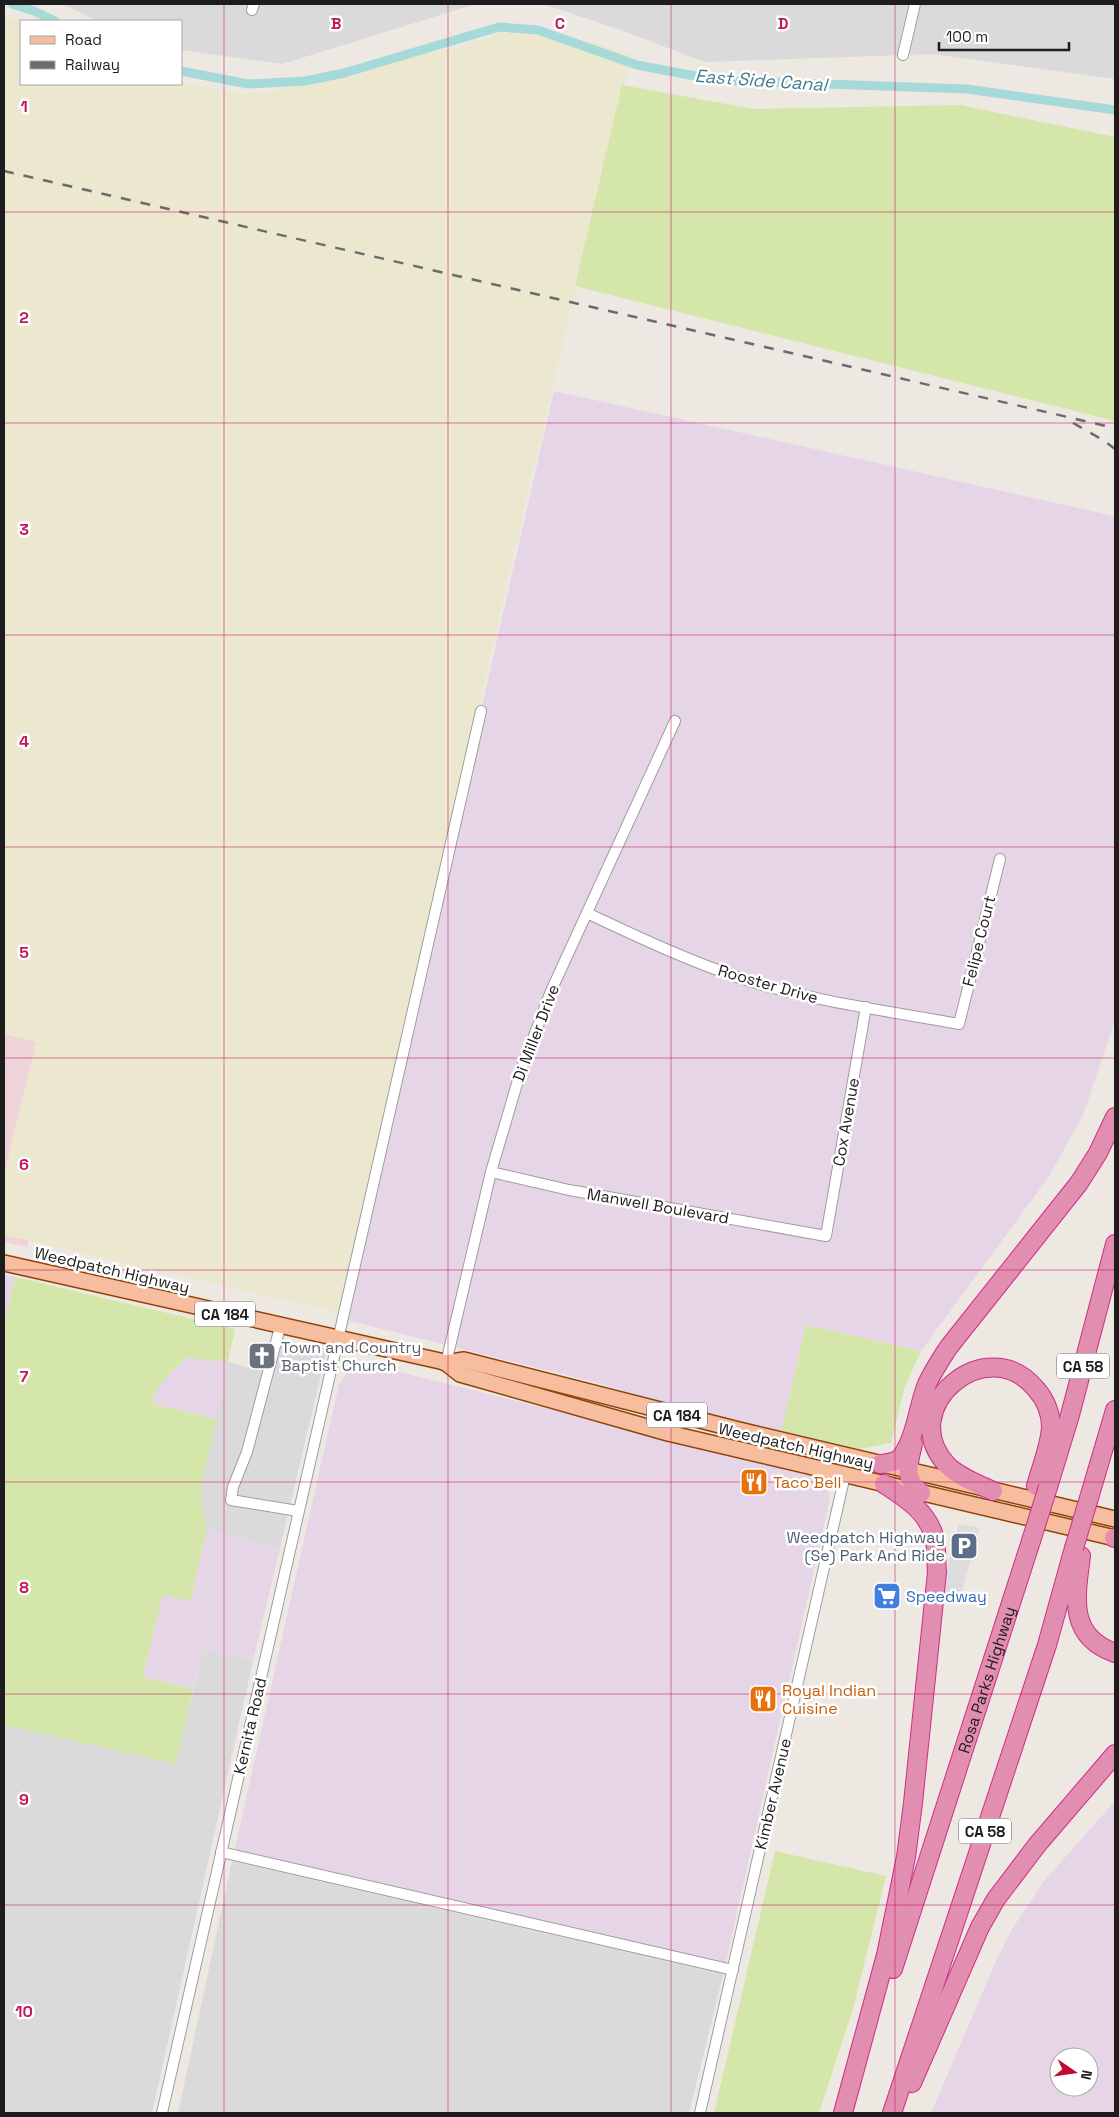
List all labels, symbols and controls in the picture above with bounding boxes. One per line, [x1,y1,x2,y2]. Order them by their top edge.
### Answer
text: B [331,13,341,34]
text: C [555,13,565,34]
text: D [778,13,788,34]
legend [20,20,182,85]
scale bar [939,20,1069,52]
text: 100 m [946,27,988,46]
text: Road [65,30,102,49]
text: Railway [65,55,120,74]
water label: East Side Canal [694,64,831,96]
text: 1 [20,96,28,117]
text: 2 [19,307,29,328]
text: 3 [19,519,29,540]
text: 4 [19,731,29,752]
street label: Felipe Court [958,893,1000,989]
text: 5 [19,942,29,963]
street label: Rooster Drive [716,960,820,1008]
street label: Di Miller Drive [508,982,564,1084]
street label: Cox Avenue [828,1076,864,1168]
text: 6 [19,1154,29,1175]
street label: Manwell Boulevard [585,1183,731,1229]
street label: Weedpatch Highway [32,1242,192,1298]
road number: CA 184 [195,1302,255,1326]
place label: Town and Country Baptist Church [281,1337,421,1376]
church icon: Town and Country Baptist Church [247,1341,277,1371]
road number: CA 58 [1057,1354,1109,1378]
text: 7 [20,1366,29,1387]
road number: CA 184 [647,1402,707,1428]
street label: Weedpatch Highway [716,1418,876,1474]
restaurant icon: Taco Bell [739,1467,769,1497]
place label: Taco Bell [773,1472,841,1493]
place label: Weedpatch Highway (Se) Park And Ride [787,1527,945,1566]
parking icon: Weedpatch Highway (Se) Park And Ride [949,1531,979,1561]
text: 8 [19,1577,29,1598]
supermarket icon: Speedway [872,1581,902,1611]
place label: Speedway [906,1586,987,1607]
street label: Rosa Parks Highway [953,1603,1020,1756]
street label: Kernita Road [229,1676,271,1776]
place label: Royal Indian Cuisine [782,1680,876,1719]
restaurant icon: Royal Indian Cuisine [748,1684,778,1714]
street label: Kimber Avenue [750,1736,796,1852]
text: 9 [19,1789,29,1810]
road number: CA 58 [959,1818,1011,1844]
text: 10 [15,2001,33,2022]
north arrow [1049,2047,1099,2097]
text: N [1077,2068,1096,2082]

